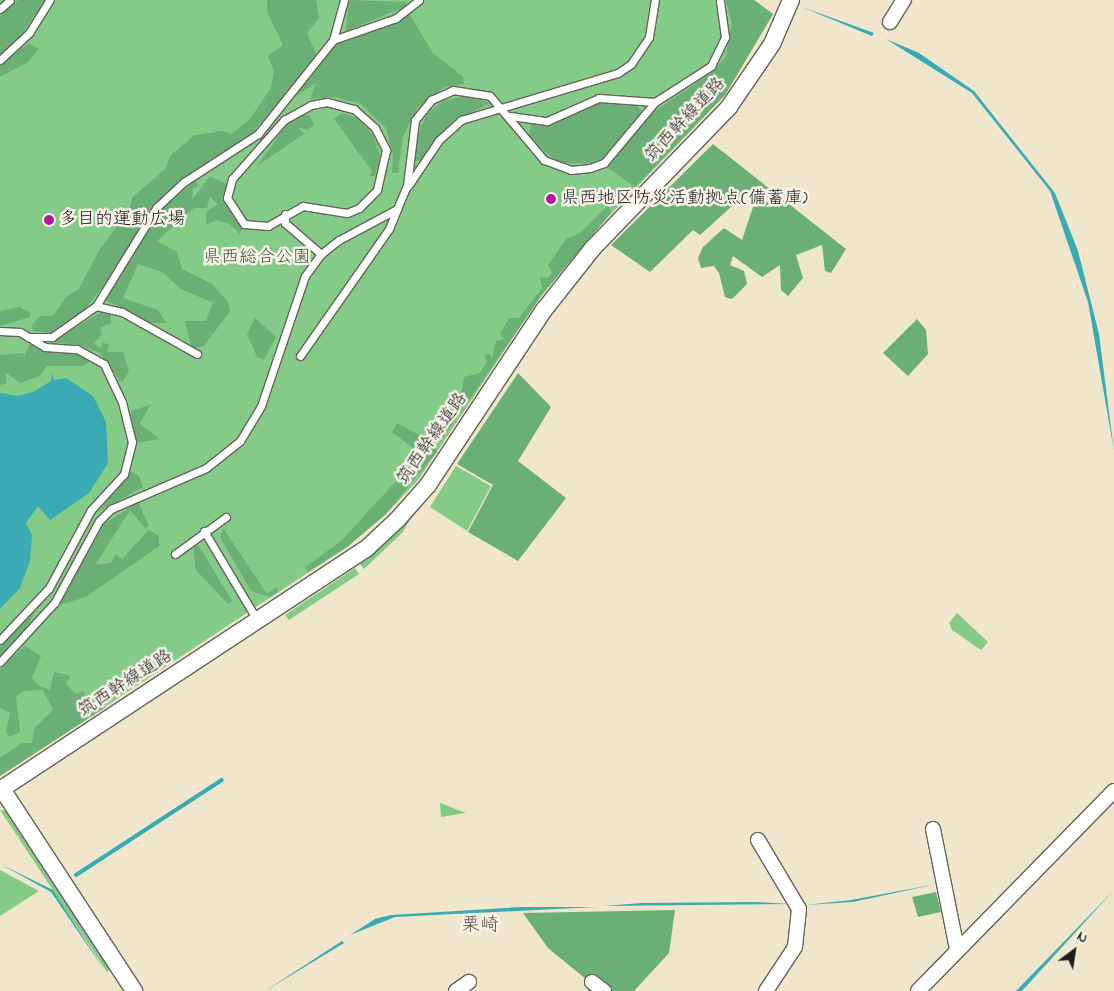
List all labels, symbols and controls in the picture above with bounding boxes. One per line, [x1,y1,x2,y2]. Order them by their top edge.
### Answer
street label: 筑西幹線道路 [641,73,731,167]
place label: 県西地区防災活動拠点(備蓄庫) [561,188,808,210]
marker: 県西地区防災活動拠点(備蓄庫) [545,193,557,205]
place label: 多目的運動広場 [59,209,185,231]
marker: 多目的運動広場 [43,214,55,226]
park label: 県西総合公園 [203,247,311,269]
street label: 筑西幹線道路 [393,389,473,489]
street label: 筑西幹線道路 [75,646,177,722]
district label: 栗崎 [461,915,499,937]
north arrow [1049,926,1099,976]
text: N [1073,926,1091,949]

